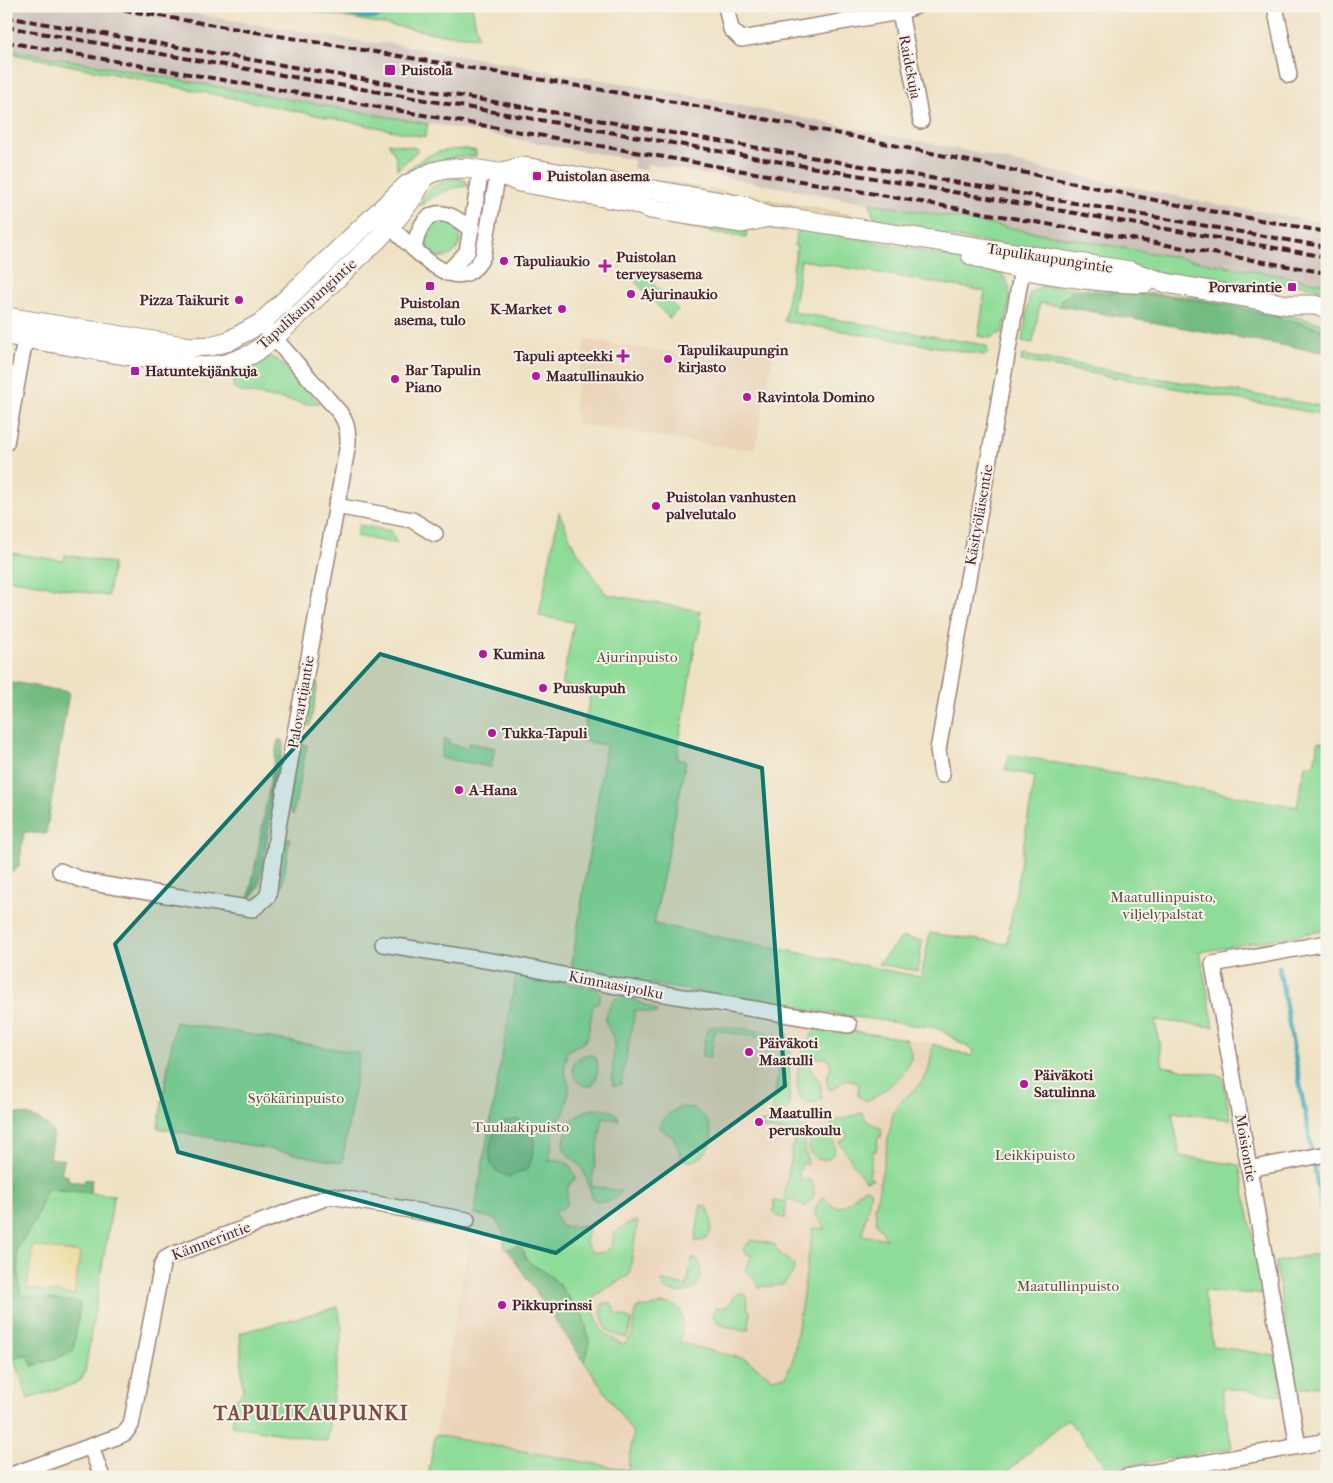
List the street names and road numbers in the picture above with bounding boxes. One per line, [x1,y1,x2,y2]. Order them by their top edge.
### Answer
street label: Raidekuja [895,33,925,102]
street label: Tapulikaupungintie [986,239,1115,277]
street label: Tapulikaupungintie [254,254,361,353]
street label: Käsityöläisentie [961,462,997,567]
street label: Palovartijantie [284,653,318,750]
street label: Kimnaasipolku [567,967,666,1003]
street label: Moisiontie [1231,1113,1261,1184]
street label: Kämnerintie [169,1218,254,1264]

